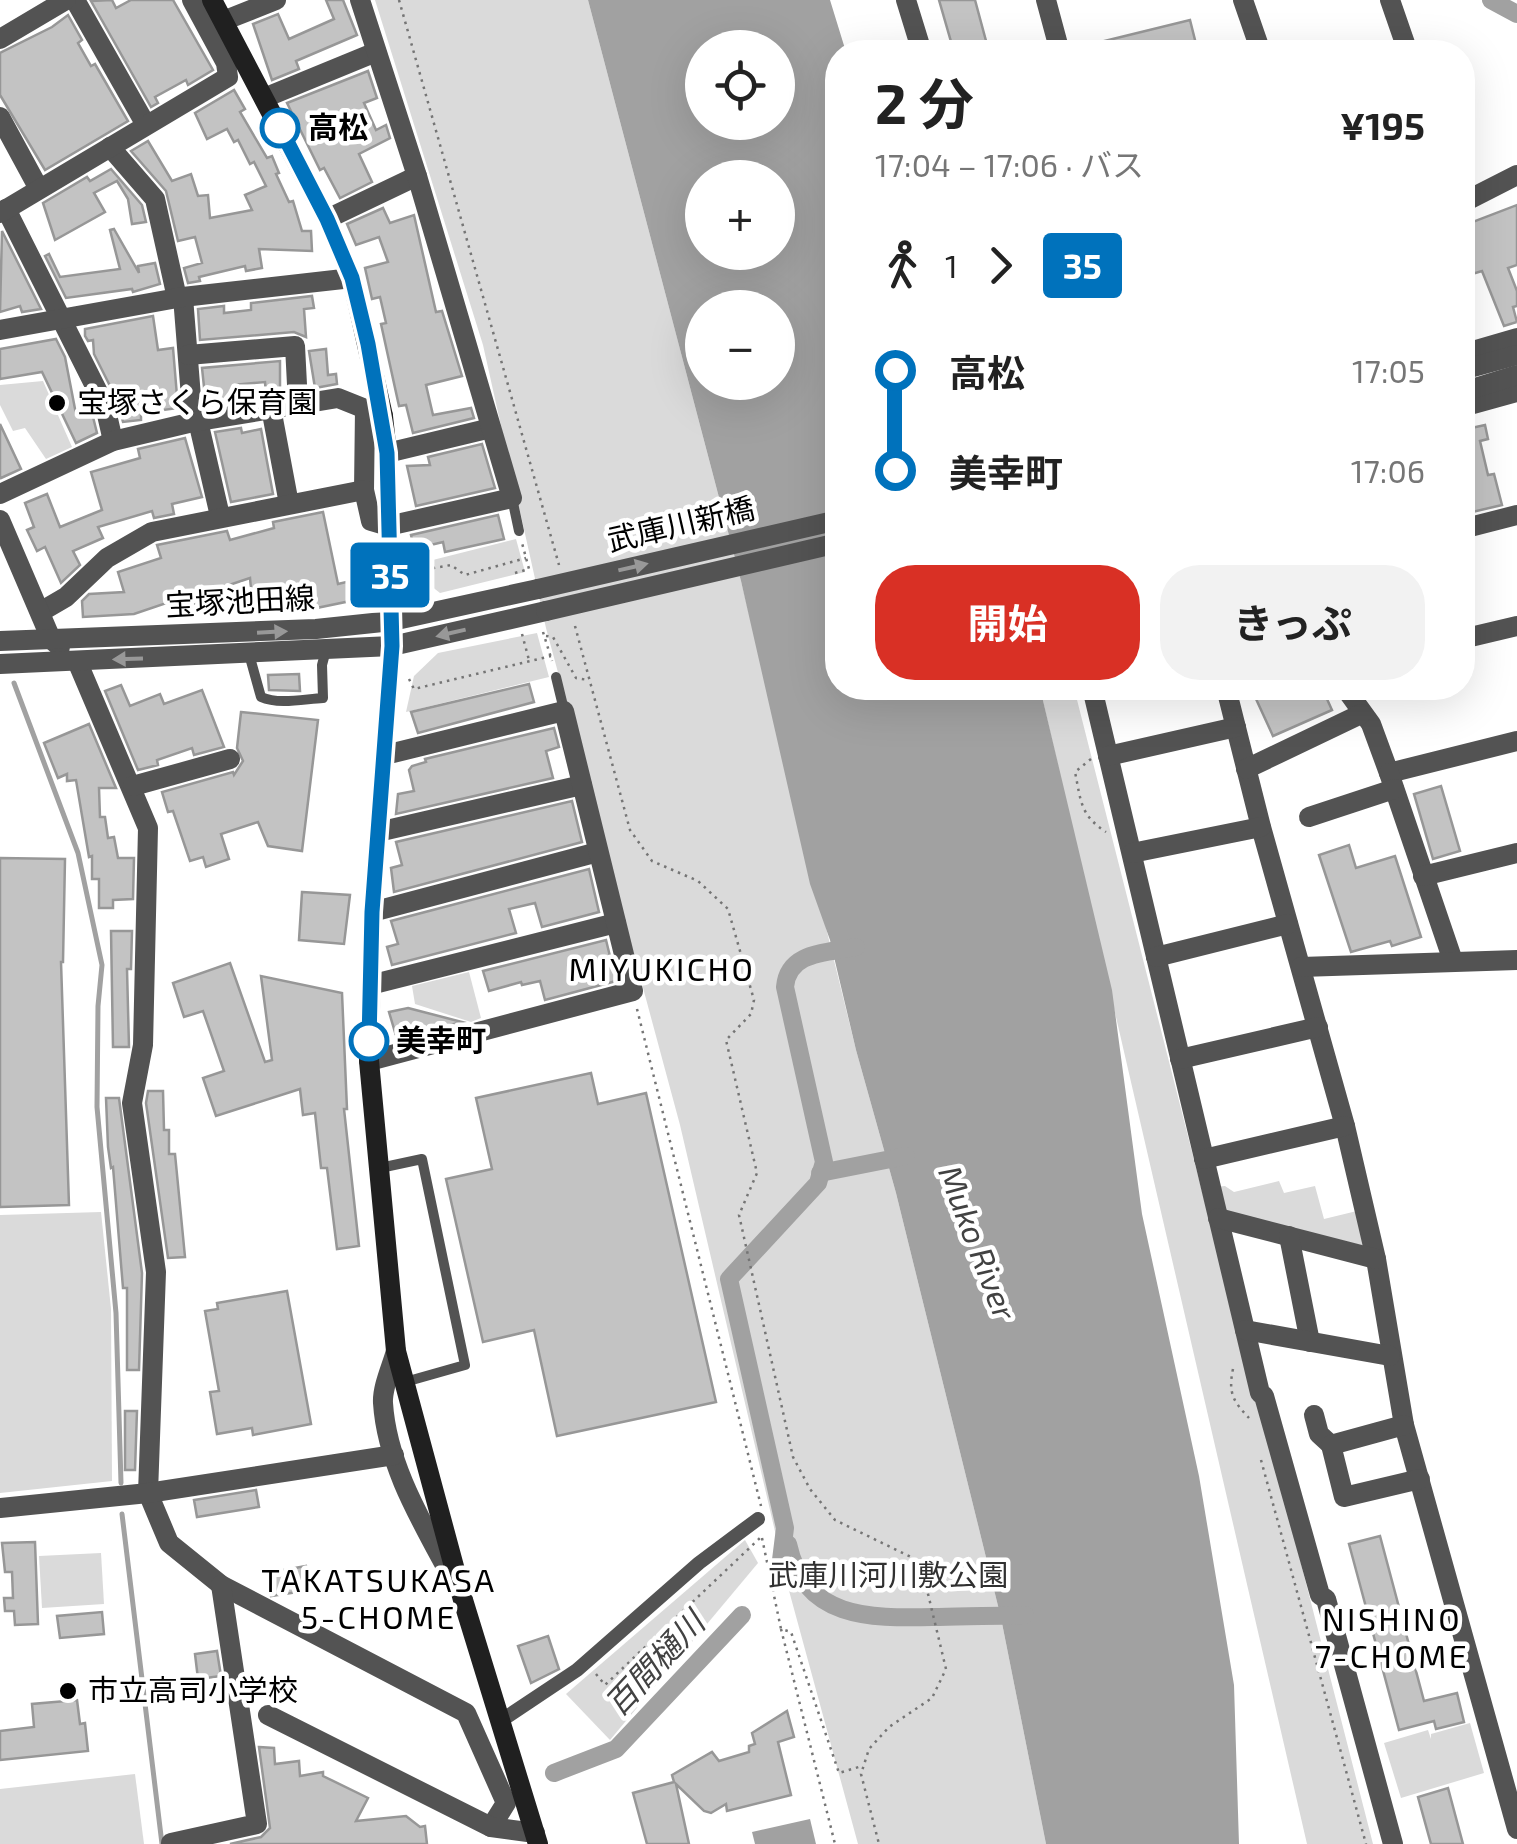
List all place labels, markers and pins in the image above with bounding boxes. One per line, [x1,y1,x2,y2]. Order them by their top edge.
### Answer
place label: 高松 [308,108,368,144]
marker: 高松 [261,109,299,147]
place label: 宝塚さくら保育園 [77,383,317,419]
marker: 宝塚さくら保育園 [46,392,68,414]
place label: 美幸町 [396,1021,486,1057]
marker: 美幸町 [350,1022,388,1060]
place label: 市立高司小学校 [88,1671,298,1707]
marker: 市立高司小学校 [57,1680,79,1702]

